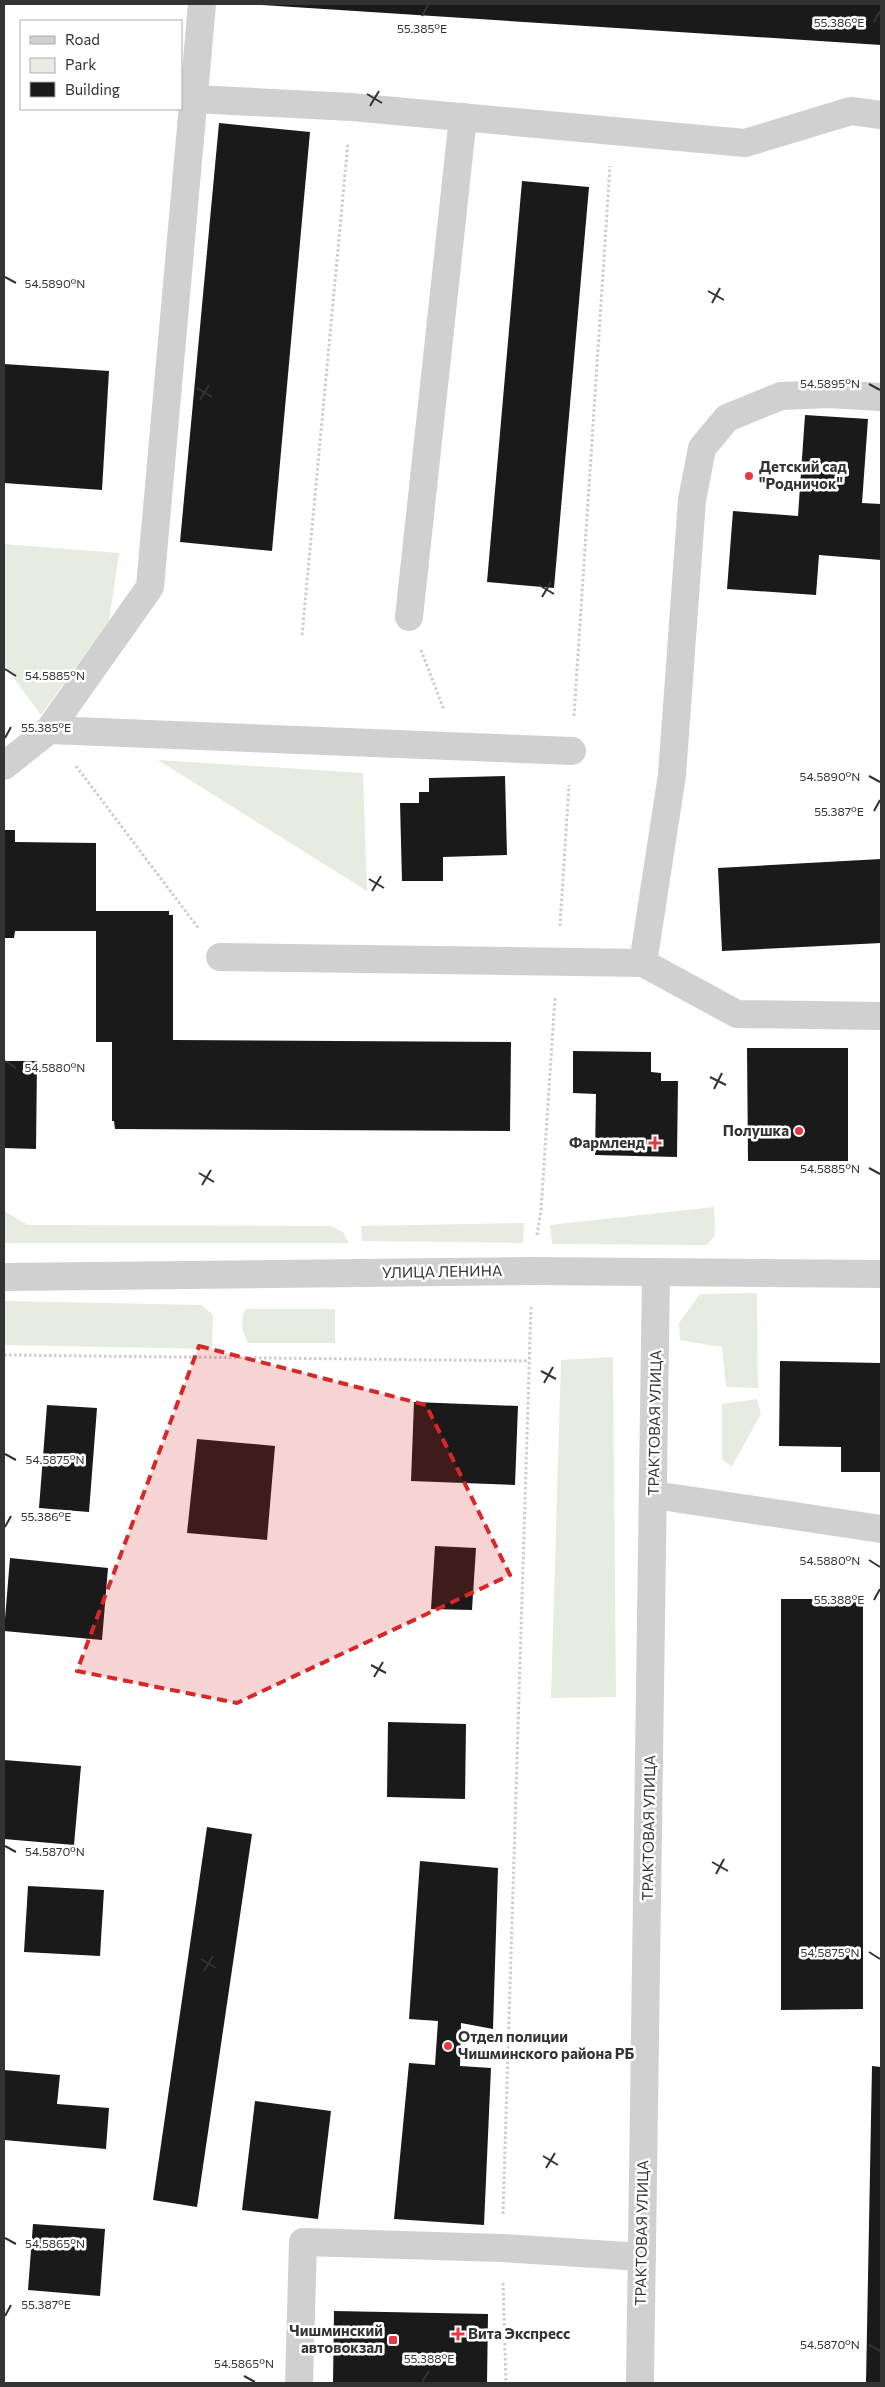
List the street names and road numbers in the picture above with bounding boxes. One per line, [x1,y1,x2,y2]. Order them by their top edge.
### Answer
street label: УЛИЦА ЛЕНИНА [382,1261,502,1281]
street label: ТРАКТОВАЯ УЛИЦА [644,1350,664,1496]
street label: ТРАКТОВАЯ УЛИЦА [638,1755,658,1901]
street label: ТРАКТОВАЯ УЛИЦА [631,2160,651,2306]

